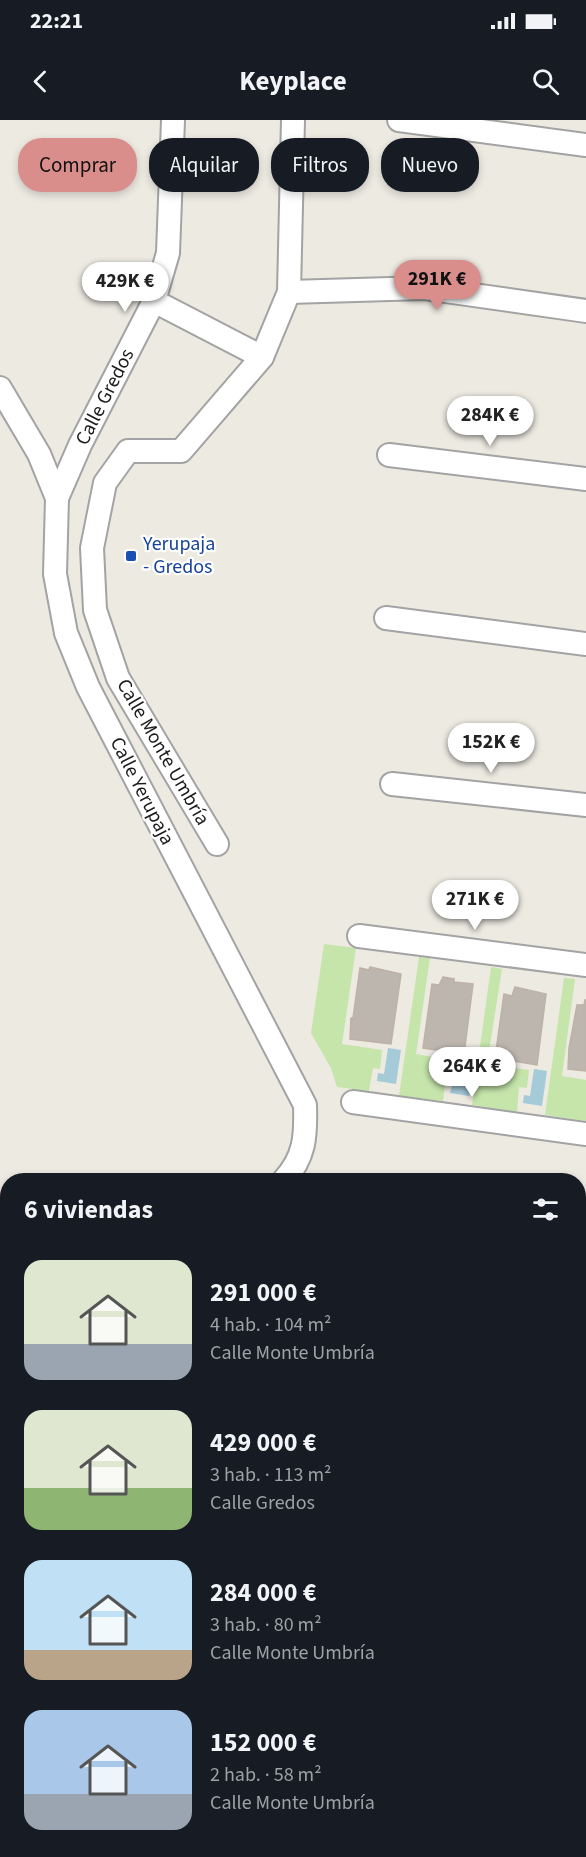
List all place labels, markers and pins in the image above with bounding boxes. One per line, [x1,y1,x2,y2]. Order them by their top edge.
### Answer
pin: 291K € [388,260,486,311]
pin: 429K € [76,262,174,313]
pin: 284K € [441,396,539,447]
place label: Yerupaja - Gredos [142,530,215,581]
marker: Yerupaja - Gredos [124,549,138,563]
pin: 152K € [442,723,540,774]
pin: 271K € [426,880,524,931]
pin: 264K € [423,1047,521,1098]

